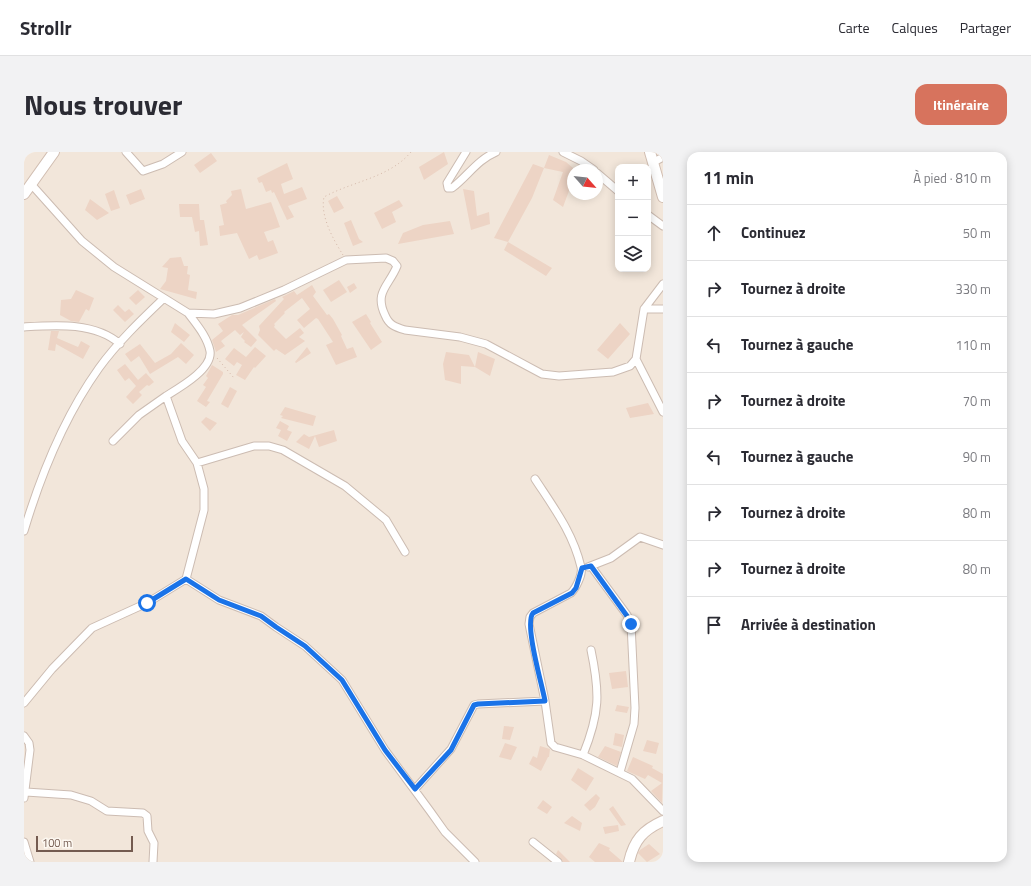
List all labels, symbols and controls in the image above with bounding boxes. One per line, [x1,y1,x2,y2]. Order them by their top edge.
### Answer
text: Strollr [20,13,72,42]
text: Carte [838,17,870,38]
text: Calques [892,17,938,38]
text: Partager [960,17,1011,38]
text: Nous trouver [24,83,182,126]
button: Itinéraire [915,84,1007,125]
north arrow [567,164,603,200]
map controls [615,164,651,272]
button: + [615,164,651,200]
text: 11 min [703,165,754,191]
text: À pied · 810 m [913,168,991,188]
button: − [615,200,651,236]
text: Continuez [741,221,806,244]
icon: ahead [703,222,725,244]
text: 50 m [963,223,991,243]
button: layers [615,236,651,272]
text: Tournez à droite [741,277,846,300]
icon: right [703,278,725,300]
text: 330 m [955,279,991,299]
text: Tournez à gauche [741,333,853,356]
icon: left [703,334,725,356]
text: 110 m [955,335,991,355]
text: Tournez à droite [741,389,846,412]
icon: right [703,390,725,412]
text: 70 m [963,391,991,411]
text: Tournez à gauche [741,445,853,468]
icon: left [703,446,725,468]
text: 90 m [963,447,991,467]
text: Tournez à droite [741,501,846,524]
icon: right [703,502,725,524]
text: 80 m [963,503,991,523]
text: Tournez à droite [741,557,846,580]
icon: right [703,558,725,580]
text: 80 m [963,559,991,579]
route start [138,594,156,612]
text: Arrivée à destination [741,613,876,636]
icon: arrive [703,614,725,636]
route end [622,615,640,633]
scale bar [36,834,133,853]
text: 100 m [42,835,72,851]

